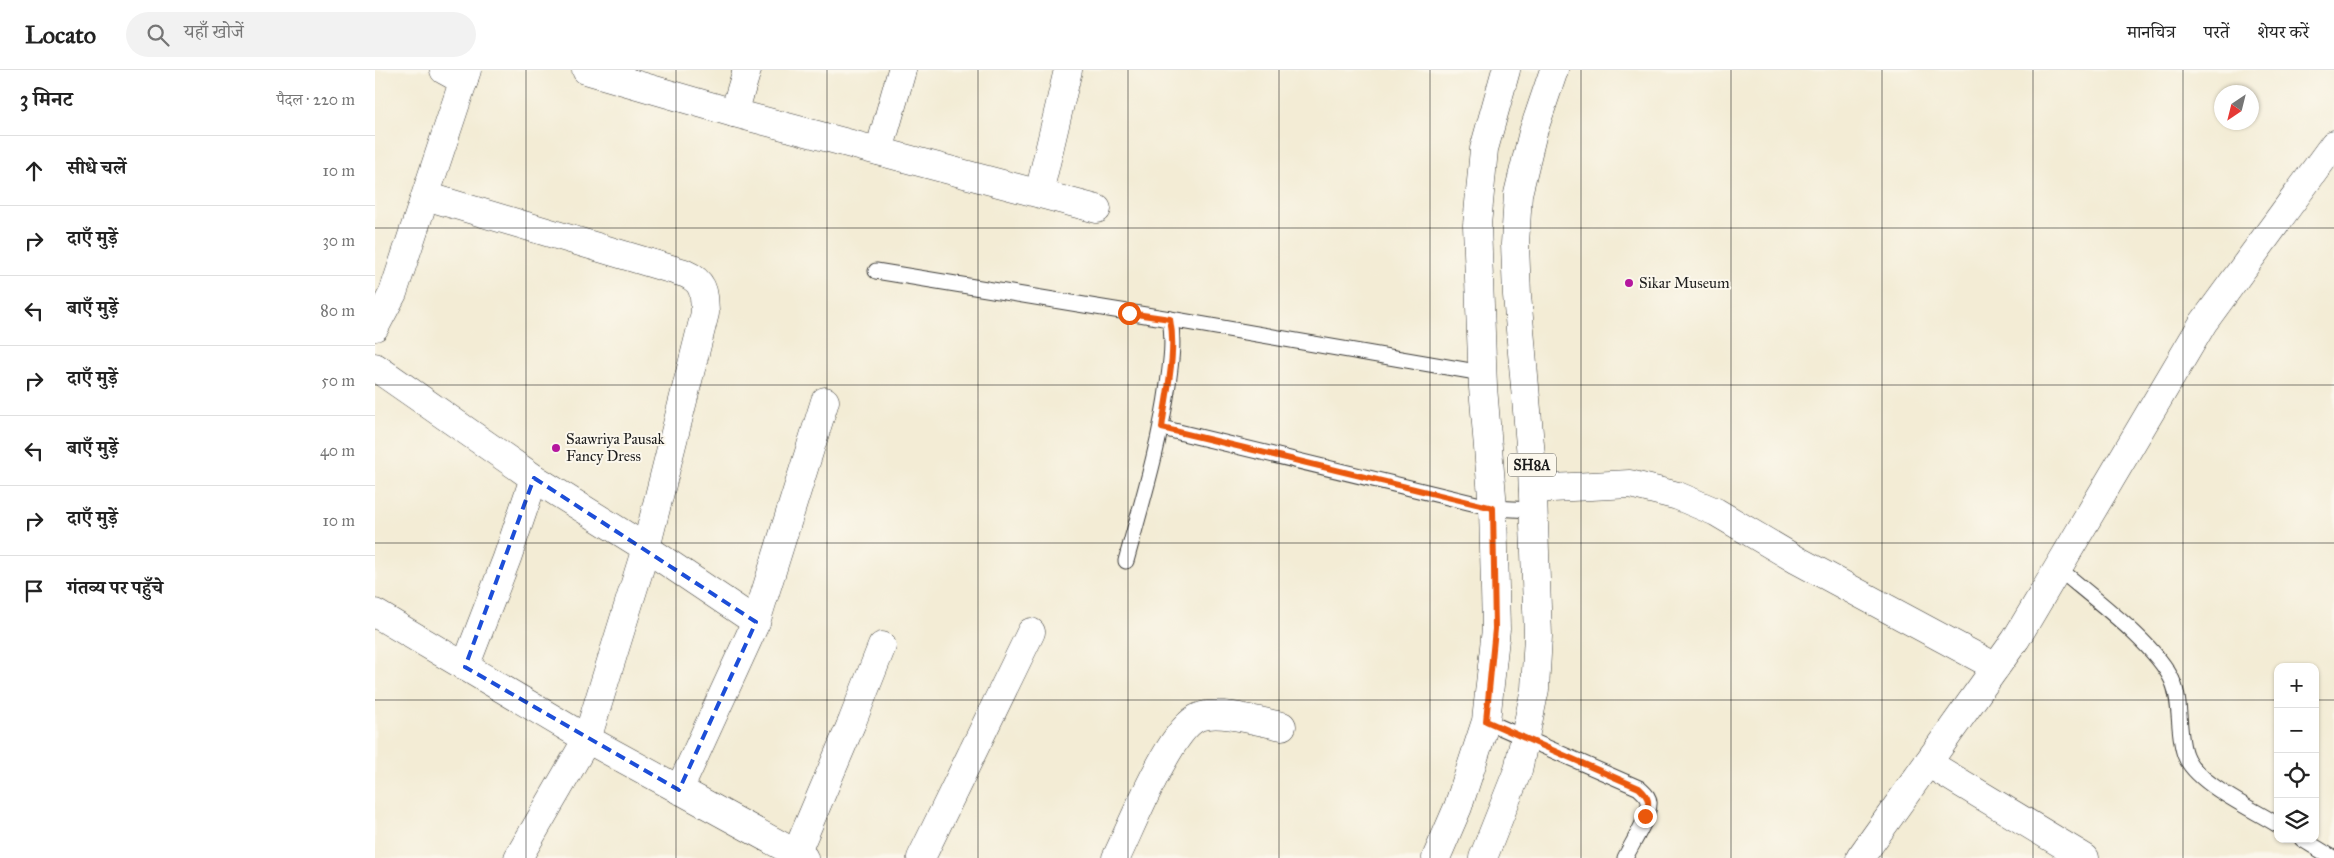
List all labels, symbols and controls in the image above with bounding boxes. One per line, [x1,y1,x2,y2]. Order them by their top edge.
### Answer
search box [126,12,476,57]
text: Locato [25,20,96,50]
text: यहाँ खोजें [184,20,244,43]
icon: search [144,21,172,49]
text: मानचित्र [2127,21,2176,43]
text: परतें [2204,21,2229,43]
text: शेयर करें [2257,21,2309,43]
north arrow [2214,85,2259,130]
text: 3 मिनट [20,86,73,112]
text: पैदल · 220 m [277,90,355,109]
text: सीधे चलें [67,156,126,179]
icon: ahead [20,157,48,185]
text: 10 m [323,161,355,180]
text: दाएँ मुड़ें [67,226,118,249]
icon: right [20,227,48,255]
text: 30 m [322,231,355,250]
place label: Sikar Museum [1639,274,1730,292]
marker: Sikar Museum [1623,277,1635,289]
text: बाएँ मुड़ें [67,296,118,319]
icon: left [20,297,48,325]
text: 80 m [320,301,355,320]
route start [1118,302,1141,325]
text: दाएँ मुड़ें [67,366,118,389]
icon: right [20,367,48,395]
text: 50 m [321,371,355,390]
place label: Saawriya Pausak Fancy Dress [566,430,665,465]
text: बाएँ मुड़ें [67,436,118,459]
icon: left [20,437,48,465]
text: 40 m [320,441,355,460]
marker: Saawriya Pausak Fancy Dress [550,442,562,454]
road number: SH8A [1508,454,1556,476]
text: दाएँ मुड़ें [67,506,118,529]
icon: right [20,507,48,535]
text: 10 m [323,511,355,530]
text: गंतव्य पर पहुँचे [67,576,163,599]
icon: arrive [20,577,48,605]
map controls [2274,663,2319,843]
button: + [2274,663,2319,708]
button: − [2274,708,2319,753]
button: locate [2274,753,2319,798]
button: layers [2274,798,2319,843]
route end [1634,805,1657,828]

